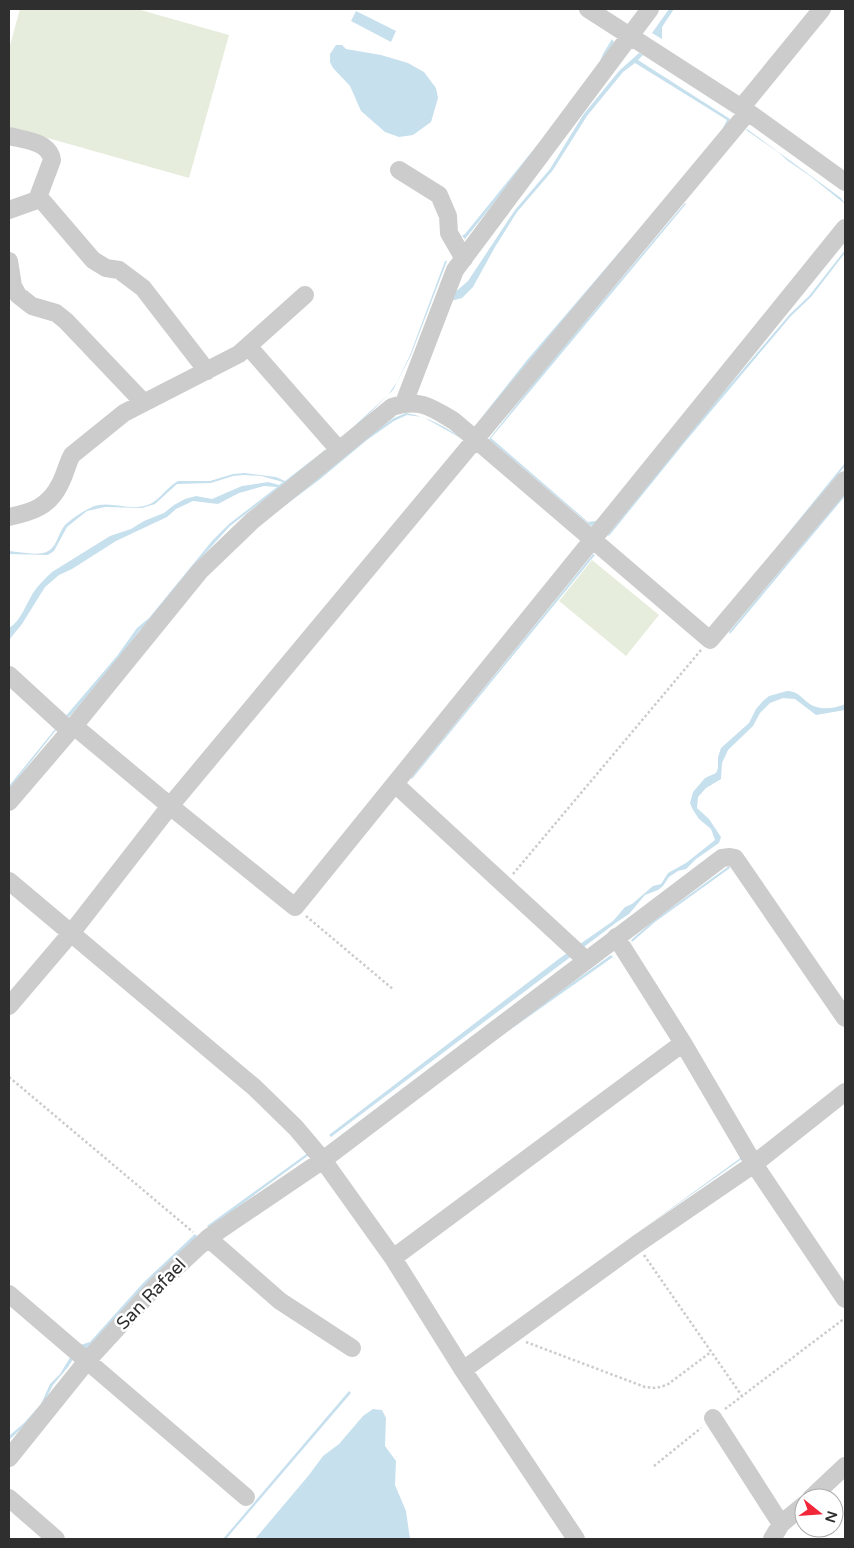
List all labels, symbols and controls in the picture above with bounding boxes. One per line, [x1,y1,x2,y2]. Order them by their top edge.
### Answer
street label: San Rafael [112,1254,190,1334]
north arrow [794,1488,844,1538]
text: N [821,1509,841,1525]

